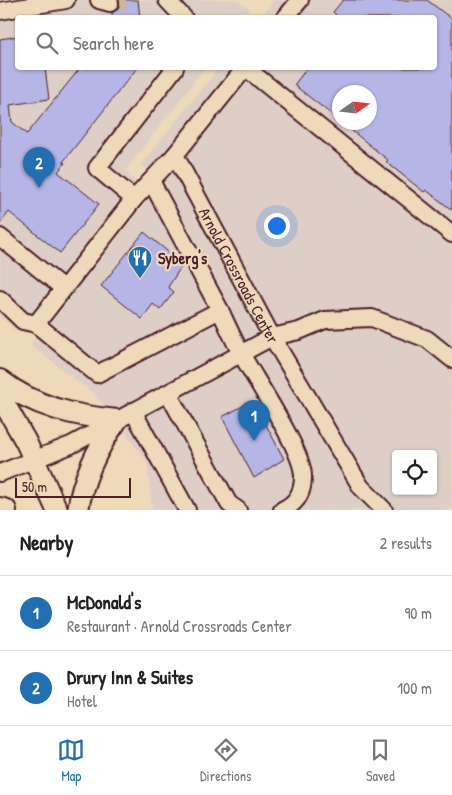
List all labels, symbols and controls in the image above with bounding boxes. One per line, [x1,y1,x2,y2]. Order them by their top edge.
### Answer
search box [15,15,437,70]
icon: search [33,29,61,57]
text: Search here [73,30,154,56]
north arrow [332,85,377,130]
pin: 2 [23,147,55,188]
street label: Arnold Crossroads Center [194,203,284,347]
your location [264,213,290,239]
restaurant icon: Syberg's [127,245,153,279]
place label: Syberg's [158,247,208,270]
pin: 1 [238,400,270,441]
map controls [392,450,437,495]
button: locate [392,450,437,495]
scale bar [15,475,131,498]
text: 50 m [22,477,47,496]
text: Nearby [20,528,73,557]
text: 2 results [380,532,432,554]
text: McDonald's [67,589,141,615]
text: 1 [33,602,39,624]
text: 90 m [404,602,432,624]
text: Restaurant · Arnold Crossroads Center [67,615,292,637]
text: Drury Inn & Suites [67,664,193,690]
text: 2 [32,677,40,699]
text: 100 m [397,677,432,699]
text: Hotel [67,690,97,712]
tab: Map [57,736,85,785]
tab: Directions [200,736,251,785]
tab: Saved [366,736,395,785]

